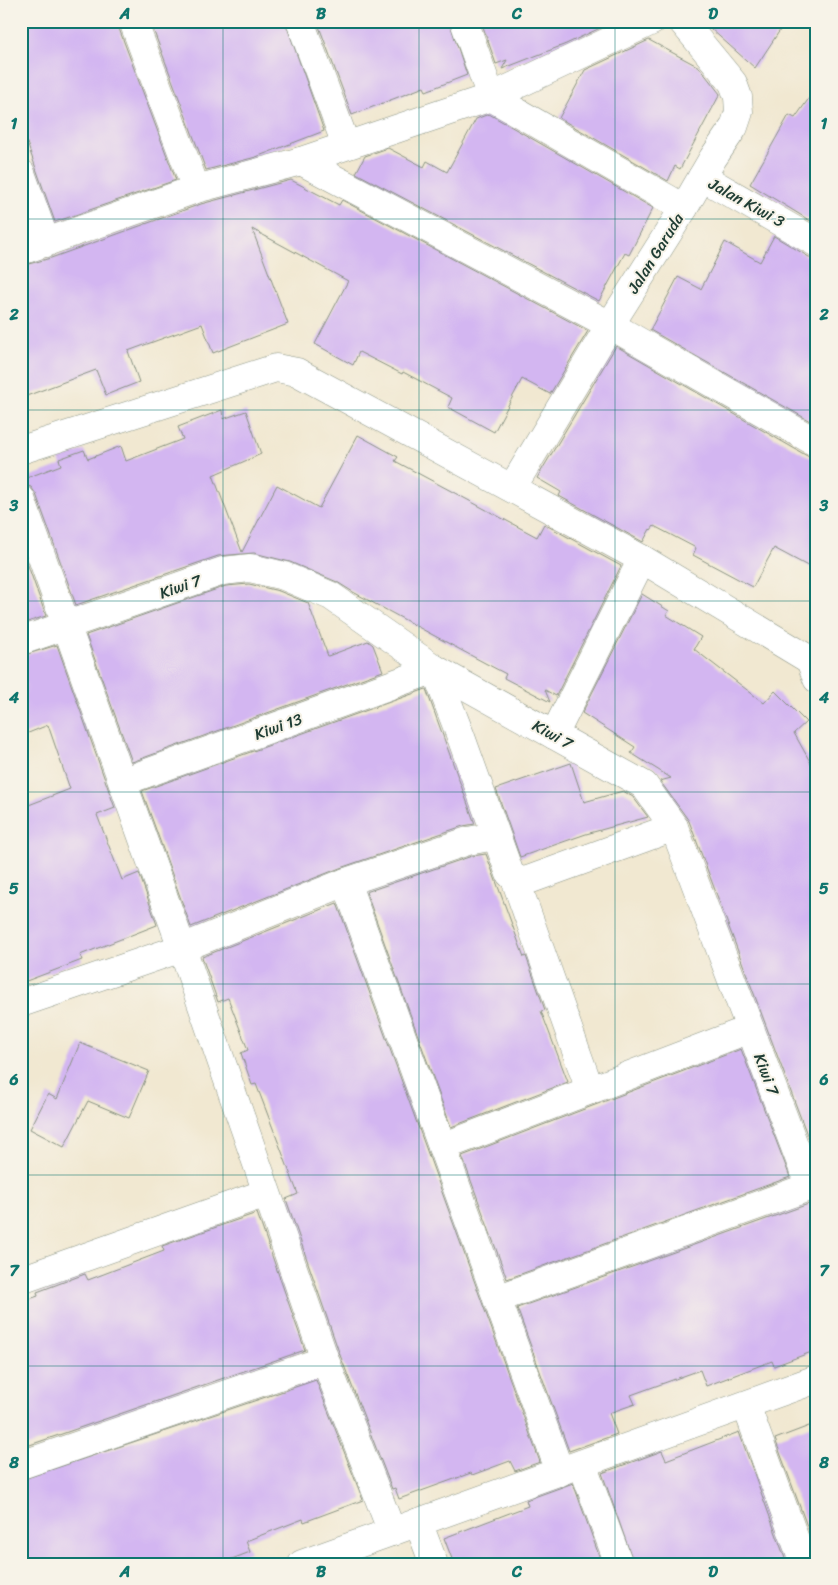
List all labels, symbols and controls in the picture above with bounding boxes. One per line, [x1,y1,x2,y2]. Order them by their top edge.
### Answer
text: A [119,0,130,28]
text: B [316,0,327,28]
text: C [511,0,523,28]
text: D [708,0,718,28]
text: 1 [11,109,18,138]
text: 1 [821,109,828,138]
street label: Jalan Kiwi 3 [702,169,790,235]
street label: Jalan Garuda [619,206,692,300]
text: 2 [8,300,19,329]
text: 2 [818,300,829,329]
text: 3 [9,491,19,520]
text: 3 [819,491,829,520]
street label: Kiwi 7 [155,565,206,607]
text: 4 [8,683,19,712]
text: 4 [818,683,829,712]
street label: Kiwi 13 [250,704,307,749]
street label: Kiwi 7 [527,711,579,758]
text: 5 [9,874,19,903]
text: 5 [819,874,829,903]
street label: Kiwi 7 [745,1049,788,1100]
text: 6 [8,1065,19,1094]
text: 6 [818,1065,829,1094]
text: 7 [9,1256,20,1285]
text: 7 [819,1256,830,1285]
text: 8 [8,1448,19,1477]
text: 8 [818,1448,829,1477]
text: A [119,1557,130,1585]
text: B [316,1557,327,1585]
text: C [511,1557,523,1585]
text: D [708,1557,718,1585]

